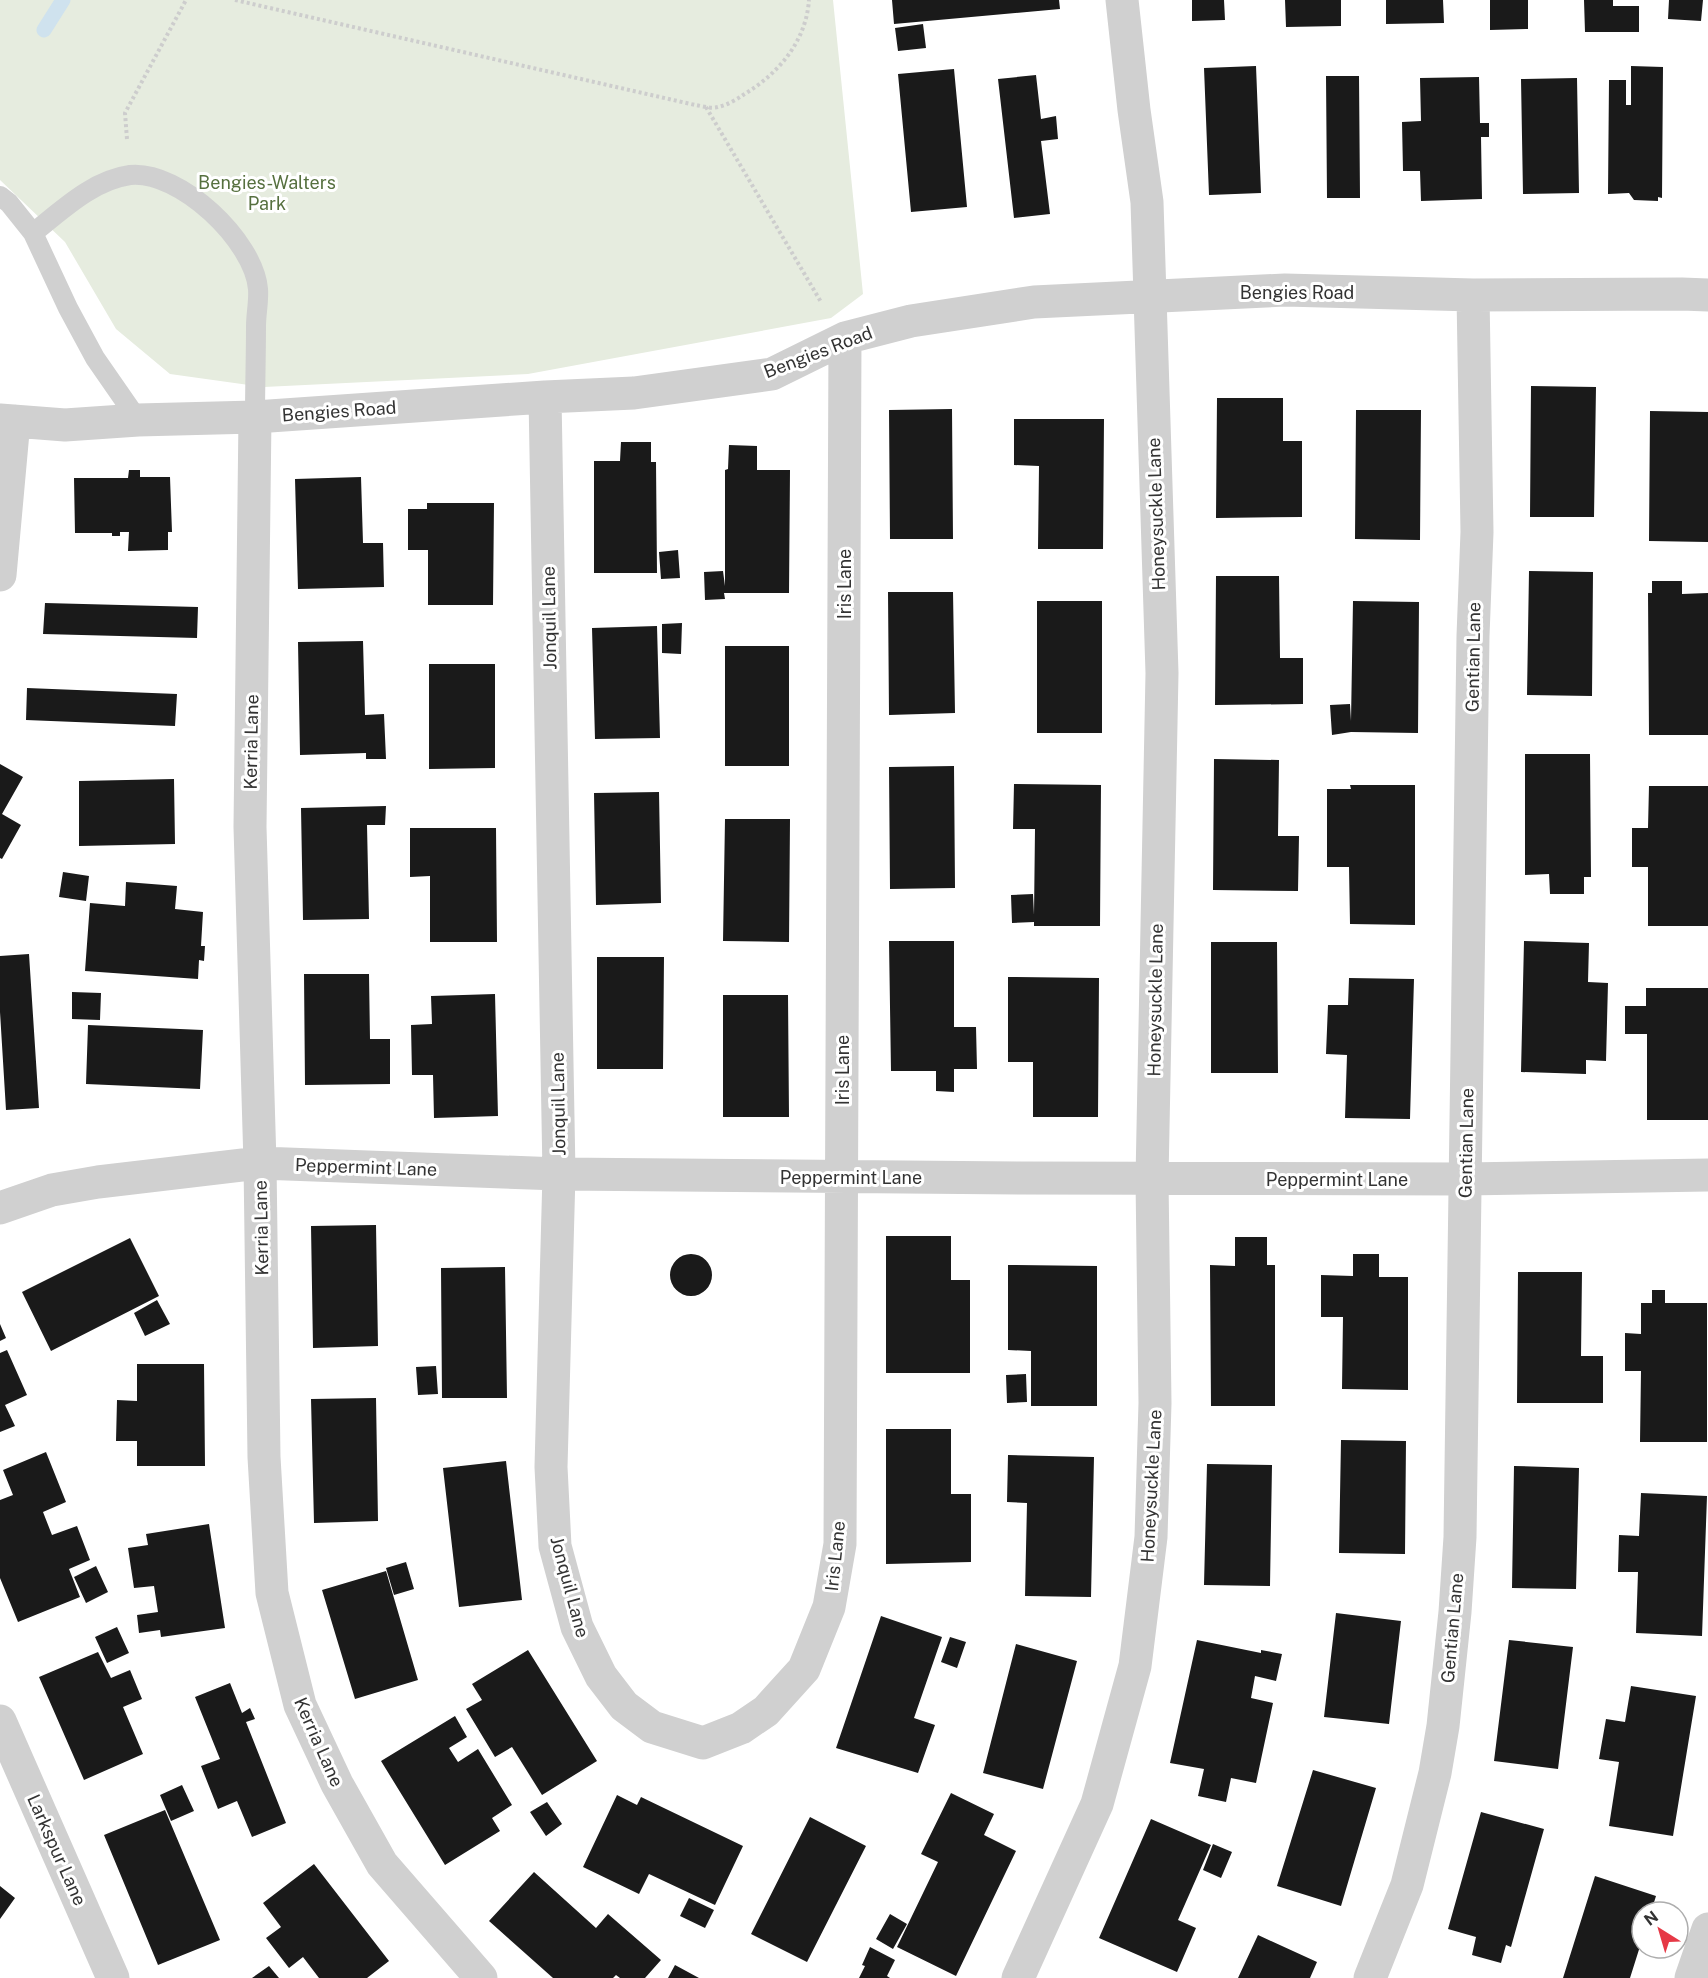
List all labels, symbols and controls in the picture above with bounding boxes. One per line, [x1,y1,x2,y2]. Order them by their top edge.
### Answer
park label: Bengies-Walters Park [198,172,336,214]
street label: Bengies Road [1240,282,1354,303]
street label: Bengies Road [761,322,875,382]
street label: Bengies Road [281,397,397,425]
street label: Honeysuckle Lane [1143,437,1169,591]
street label: Iris Lane [834,549,855,619]
street label: Jonquil Lane [538,566,560,670]
street label: Gentian Lane [1462,602,1484,712]
street label: Kerria Lane [240,694,262,790]
street label: Honeysuckle Lane [1143,923,1167,1077]
street label: Iris Lane [832,1035,853,1105]
street label: Jonquil Lane [547,1052,569,1156]
street label: Gentian Lane [1455,1088,1477,1198]
street label: Peppermint Lane [295,1154,437,1180]
street label: Peppermint Lane [780,1167,922,1188]
street label: Peppermint Lane [1266,1169,1408,1190]
street label: Kerria Lane [250,1180,272,1276]
street label: Honeysuckle Lane [1137,1409,1165,1563]
street label: Iris Lane [821,1520,849,1592]
street label: Jonquil Lane [546,1534,594,1640]
street label: Gentian Lane [1437,1572,1467,1684]
street label: Kerria Lane [290,1694,348,1790]
street label: Larkspur Lane [23,1791,91,1909]
north arrow [1630,1900,1690,1960]
text: N [1641,1907,1662,1930]

